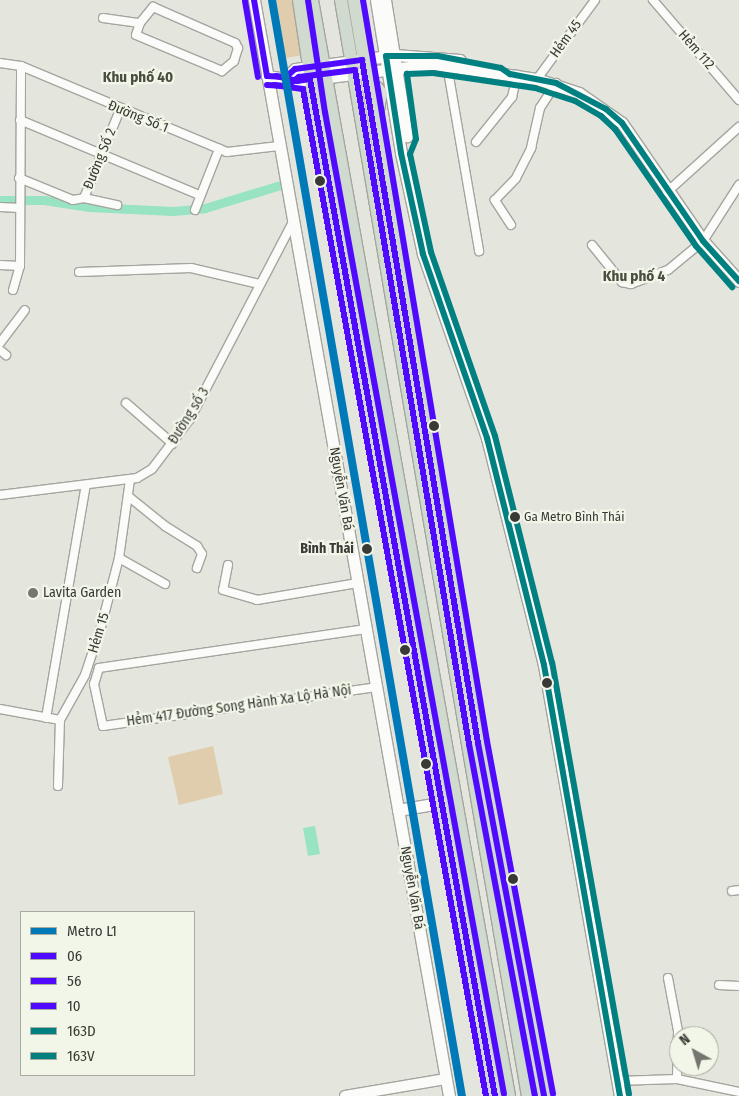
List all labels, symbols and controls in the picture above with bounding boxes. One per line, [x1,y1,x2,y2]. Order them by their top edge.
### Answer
street label: Hẻm 45 [547,17,585,61]
street label: Hẻm 112 [674,27,718,73]
district label: Khu phố 40 [103,69,173,87]
street label: Đường Số 1 [105,97,171,137]
street label: Đường Số 2 [80,126,120,192]
unlabelled marker [315,176,325,186]
district label: Khu phố 4 [603,268,665,286]
street label: Đường số 3 [165,385,213,447]
unlabelled marker [429,421,439,431]
street label: Nguyễn Văn Bá [325,446,357,532]
place label: Ga Metro Bình Thái [524,509,625,525]
marker: Ga Metro Bình Thái [510,512,520,522]
marker: Bình Thái [358,540,376,558]
place label: Bình Thái [300,541,354,557]
place label: Lavita Garden [43,585,121,601]
marker: Lavita Garden [27,587,39,599]
street label: Hẻm 15 [85,611,113,655]
unlabelled marker [400,645,410,655]
unlabelled marker [542,678,552,688]
street label: Hẻm 417 Đường Song Hành Xa Lộ Hà Nội [125,682,353,730]
unlabelled marker [421,759,431,769]
street label: Nguyễn Văn Bá [396,845,428,931]
unlabelled marker [508,874,518,884]
legend [20,911,195,1076]
text: Metro L1 [67,922,117,940]
text: 06 [67,947,82,965]
text: 56 [67,972,81,990]
text: 10 [67,997,81,1015]
text: 163D [67,1022,96,1040]
north arrow [669,1026,719,1076]
text: N [676,1030,693,1049]
text: 163V [67,1047,95,1065]

